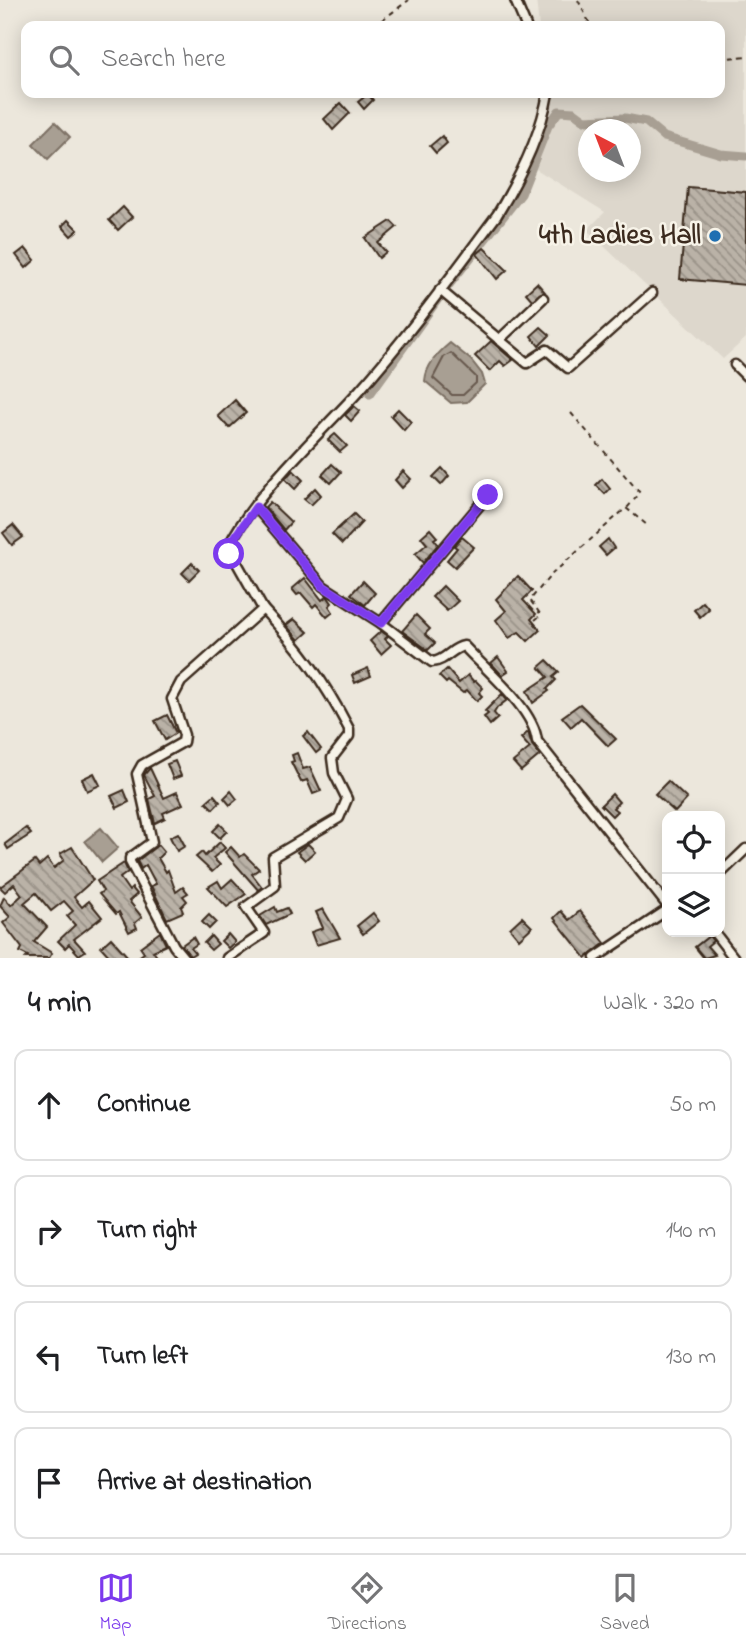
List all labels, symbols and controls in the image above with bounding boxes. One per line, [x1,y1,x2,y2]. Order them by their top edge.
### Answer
search box [21,21,725,98]
icon: search [45,41,83,79]
text: Search here [101,41,226,79]
north arrow [578,119,641,182]
place label: 4th Ladies Hall [539,216,701,257]
marker: 4th Ladies Hall [707,228,723,244]
route end [472,479,503,510]
route start [213,538,244,569]
map controls [662,811,725,937]
button: locate [662,811,725,874]
button: layers [662,874,725,937]
text: 4 min [28,982,91,1026]
text: Walk · 320 m [603,987,718,1020]
icon: ahead [30,1086,68,1124]
text: Continue [97,1086,190,1124]
text: 50 m [669,1089,716,1122]
icon: right [30,1212,68,1250]
text: Turn right [97,1212,197,1250]
text: 140 m [666,1215,716,1248]
icon: left [30,1338,68,1376]
text: Turn left [97,1338,188,1376]
text: 130 m [666,1341,716,1374]
icon: arrive [30,1464,68,1502]
text: Arrive at destination [97,1464,312,1502]
tab: Map [97,1569,135,1638]
tab: Directions [328,1569,407,1638]
tab: Saved [600,1569,649,1638]

